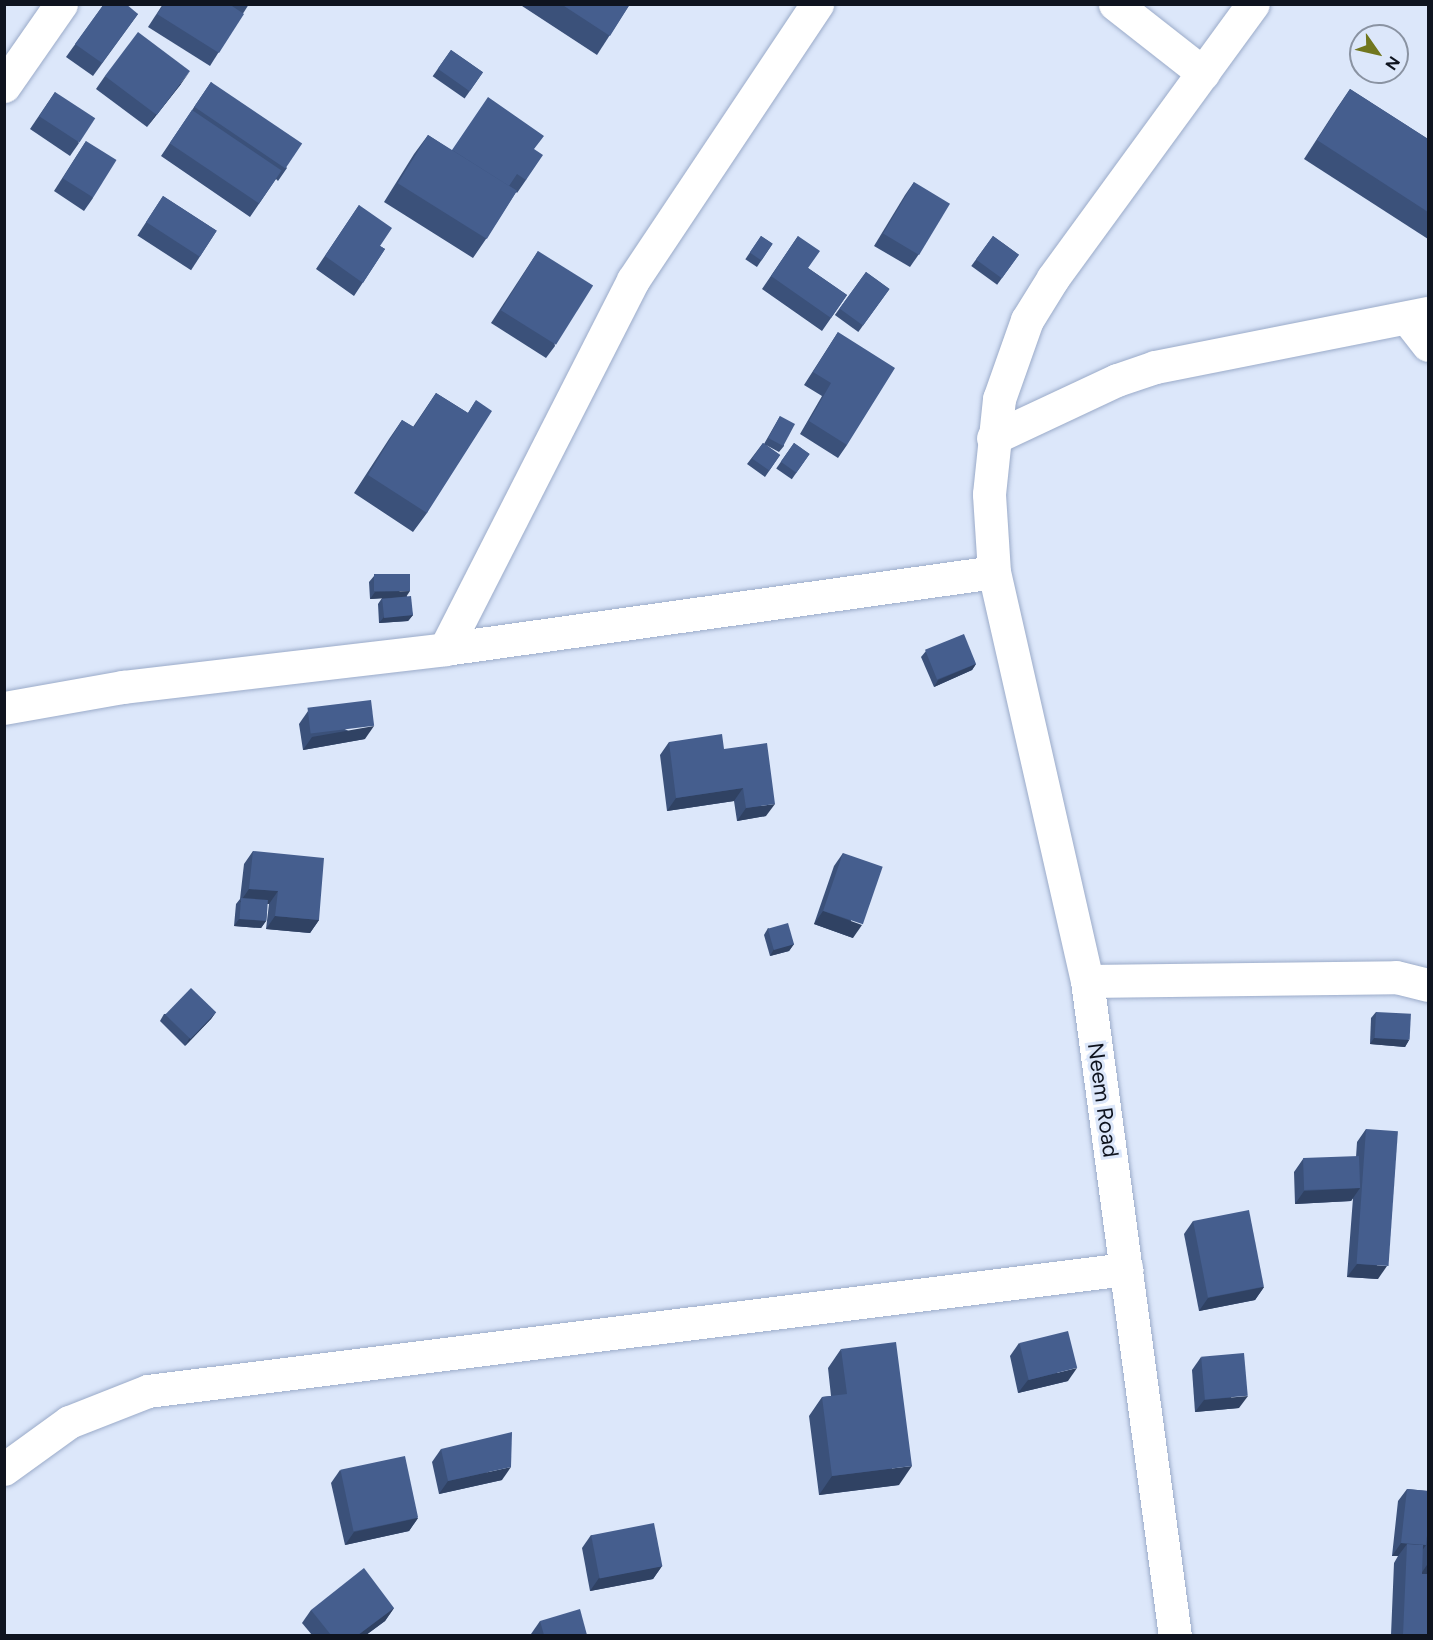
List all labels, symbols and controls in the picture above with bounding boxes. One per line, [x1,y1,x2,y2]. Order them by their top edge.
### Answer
north arrow [1349,24,1409,84]
text: N [1381,53,1404,74]
street label: Neem Road [1082,1041,1124,1159]

